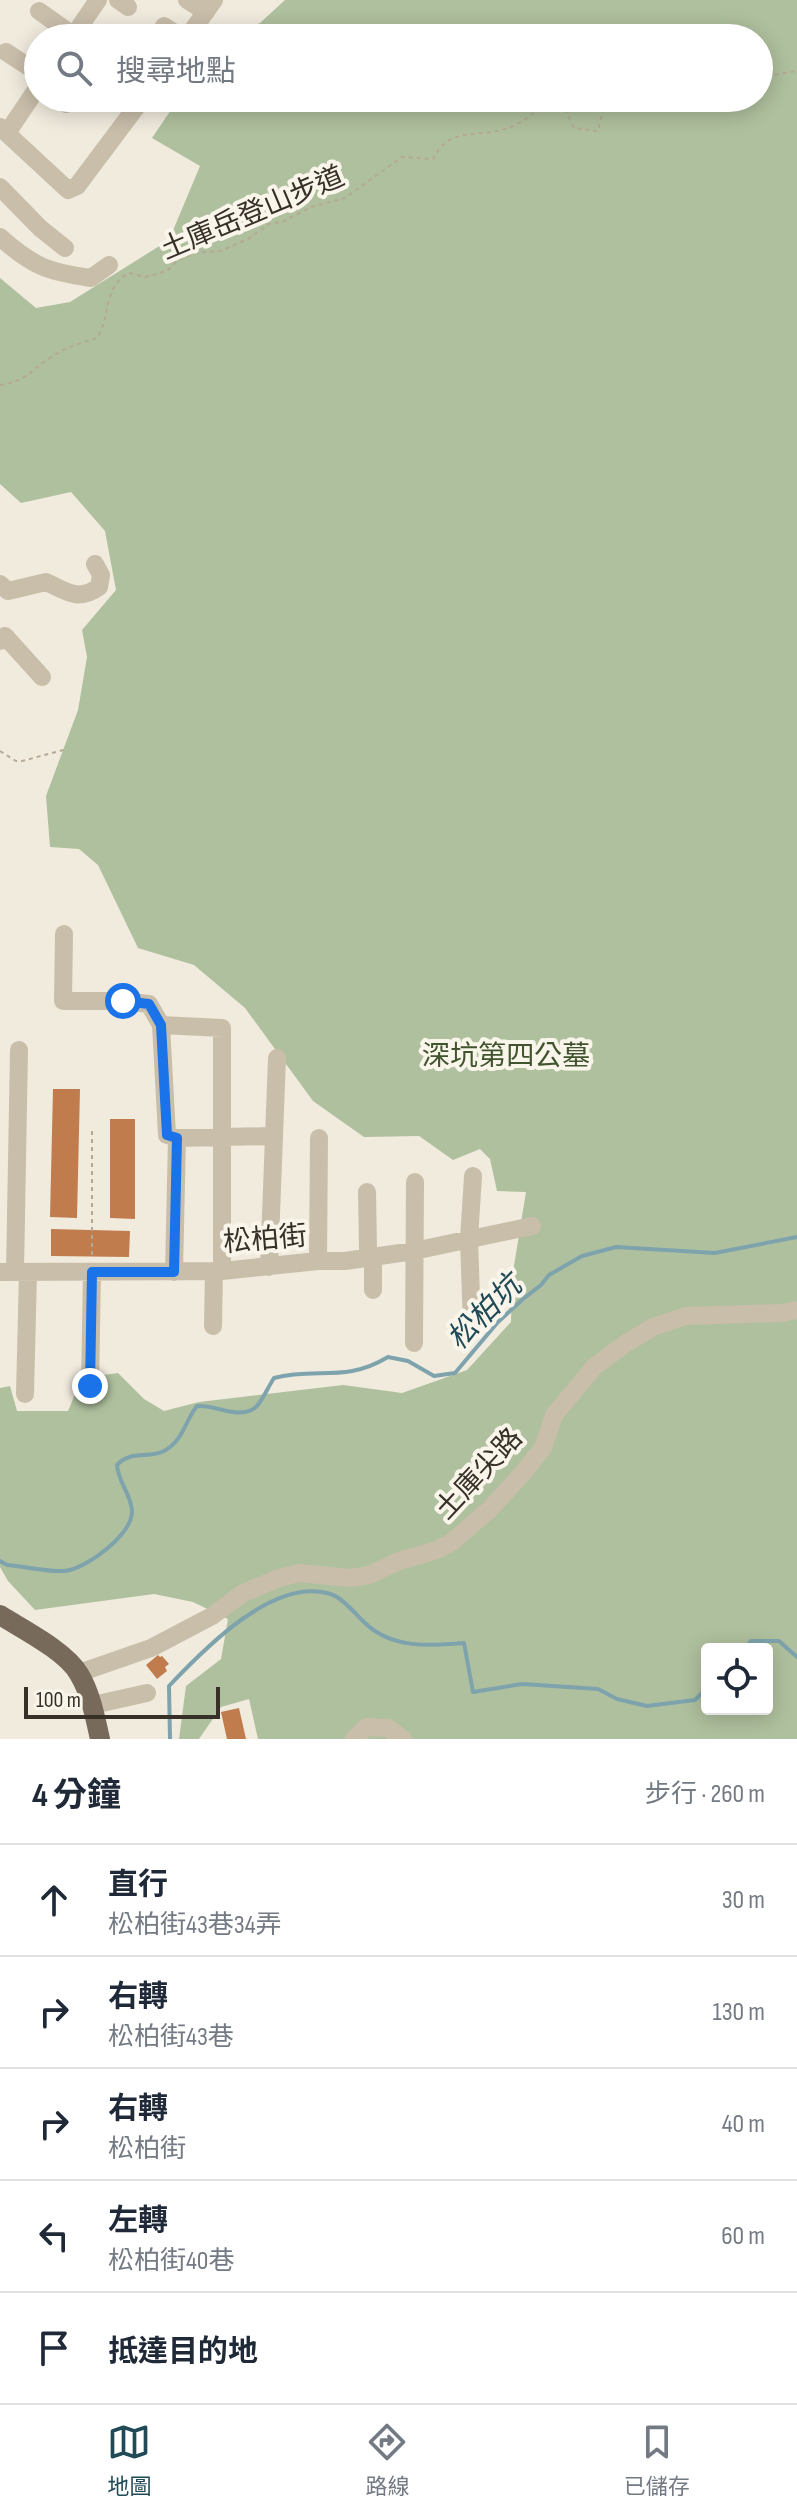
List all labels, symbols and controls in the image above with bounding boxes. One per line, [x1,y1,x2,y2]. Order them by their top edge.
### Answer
search box [24,24,773,112]
icon: search [52,46,96,90]
text: 搜尋地點 [116,54,236,90]
street label: 土庫岳登山步道 [156,160,349,267]
route start [105,983,141,1019]
park label: 深坑第四公墓 [422,1040,590,1073]
street label: 松柏街 [222,1219,308,1260]
water label: 松柏坑 [440,1265,532,1357]
route end [72,1368,108,1404]
street label: 土庫尖路 [429,1422,529,1526]
map controls [701,1643,773,1715]
button: locate [701,1643,773,1715]
scale bar [24,1683,220,1719]
text: 100 m [36,1687,81,1714]
text: 4 分鐘 [32,1775,121,1816]
text: 步行 · 260 m [645,1779,765,1810]
text: 直行 [108,1867,168,1903]
icon: ahead [32,1878,76,1922]
text: 30 m [722,1885,765,1916]
text: 松柏街43巷34弄 [108,1910,282,1941]
text: 右轉 [108,1979,168,2015]
icon: right [32,1990,76,2034]
text: 130 m [713,1997,765,2028]
text: 松柏街43巷 [108,2022,234,2053]
text: 右轉 [108,2091,168,2127]
icon: right [32,2102,76,2146]
text: 40 m [722,2109,765,2140]
text: 松柏街 [108,2134,186,2165]
text: 左轉 [108,2203,168,2239]
icon: left [32,2214,76,2258]
text: 60 m [721,2221,765,2252]
text: 松柏街40巷 [108,2246,234,2277]
icon: arrive [32,2326,76,2370]
text: 抵達目的地 [108,2334,258,2370]
tab: 地圖 [107,2420,151,2501]
tab: 路線 [365,2420,410,2501]
tab: 已儲存 [624,2420,690,2501]

